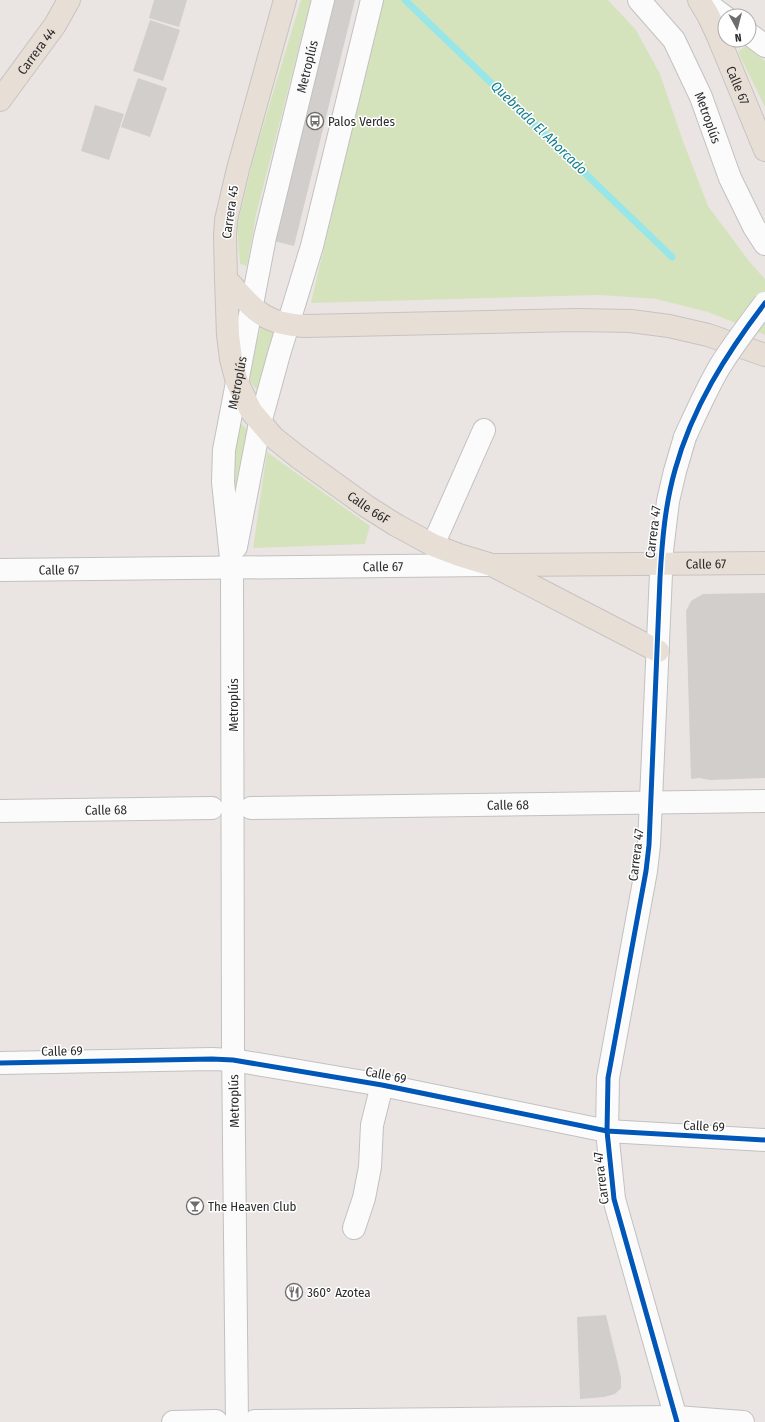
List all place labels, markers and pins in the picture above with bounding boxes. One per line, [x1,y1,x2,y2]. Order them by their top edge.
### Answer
bus stop icon: Palos Verdes [305,111,325,131]
place label: Palos Verdes [328,114,395,129]
bar icon: The Heaven Club [185,1196,205,1216]
place label: The Heaven Club [208,1199,296,1214]
restaurant icon: 360° Azotea [284,1282,304,1302]
place label: 360° Azotea [307,1285,371,1300]

